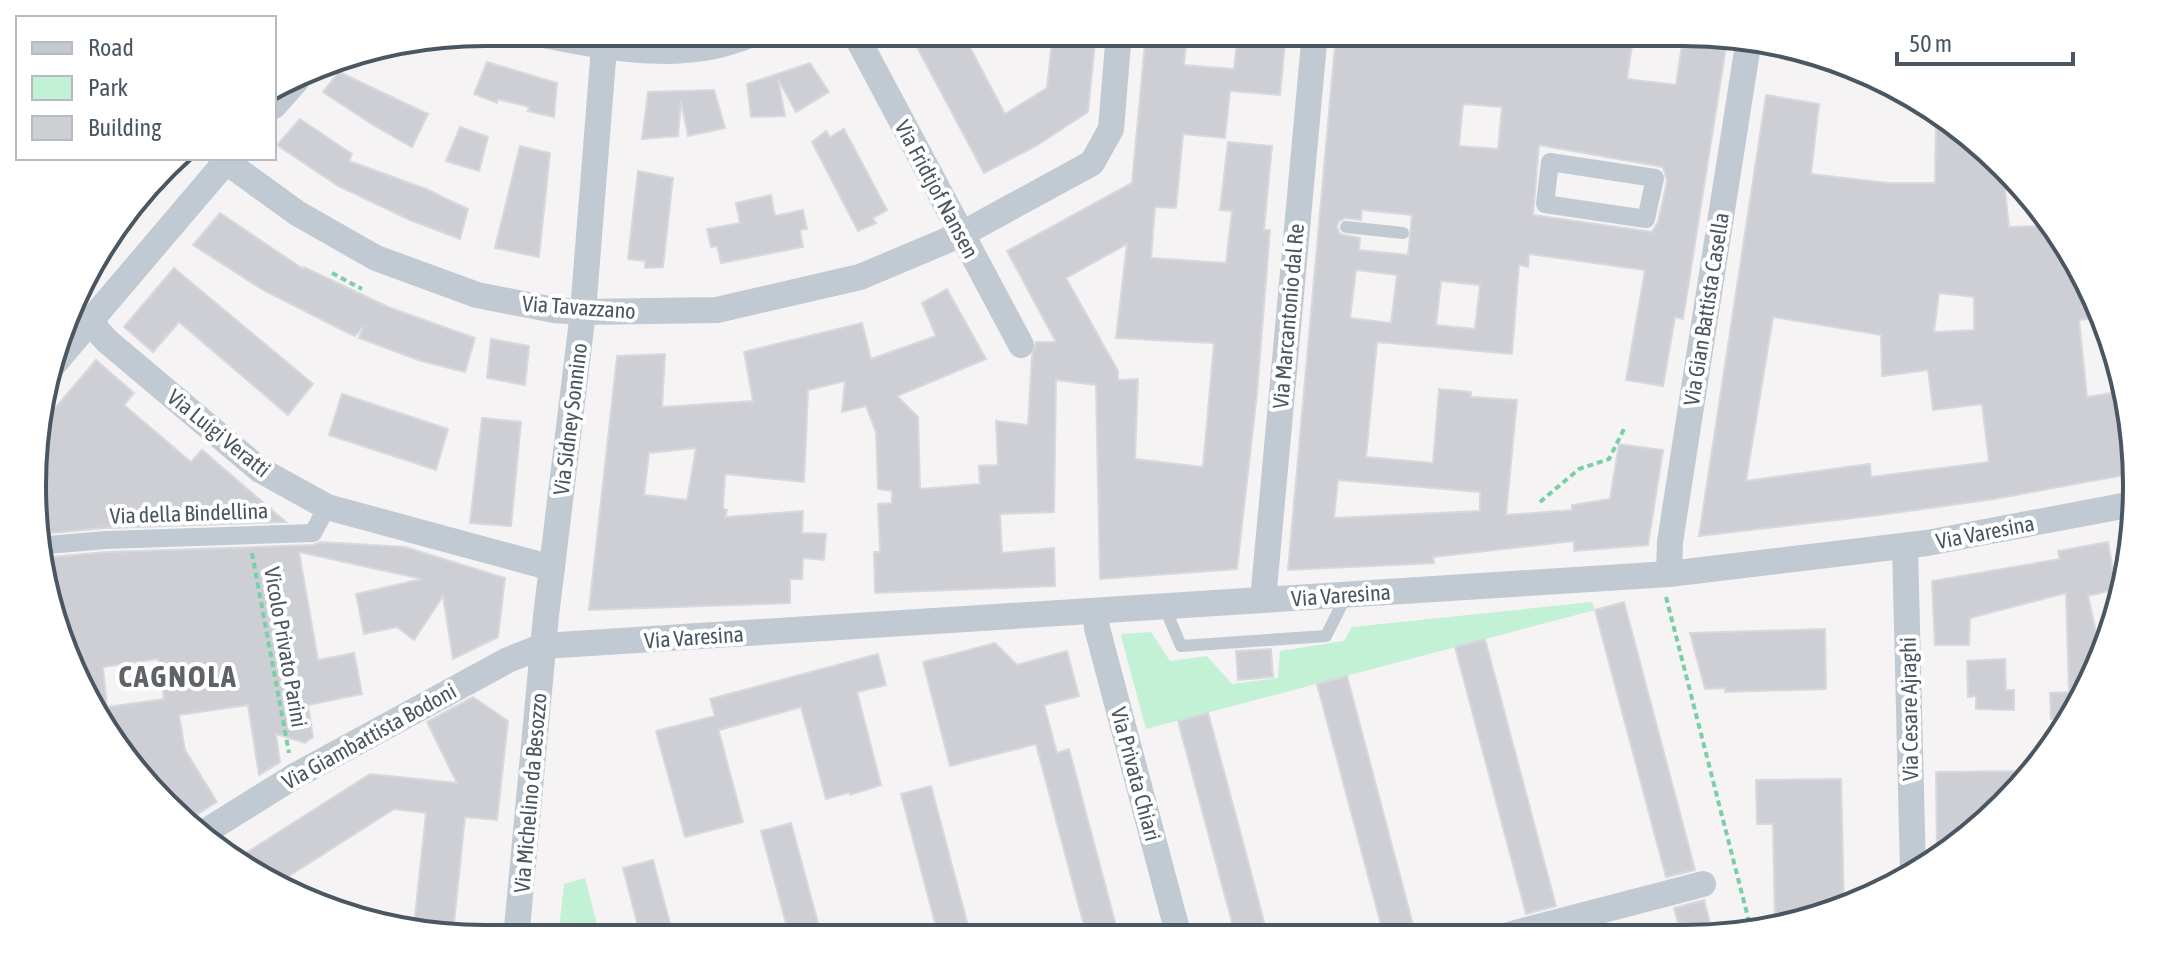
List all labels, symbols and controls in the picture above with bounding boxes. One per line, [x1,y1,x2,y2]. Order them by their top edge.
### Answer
legend [16,16,276,160]
scale bar [1897,16,2073,66]
text: 50 m [1909,30,1952,57]
text: Road [88,34,134,61]
text: Park [88,74,129,101]
text: Building [88,114,162,141]
street label: Via Fridtjof Nansen [890,116,984,262]
street label: Via Gian Battista Casella [1678,211,1734,407]
street label: Via Marcantonio dal Re [1267,222,1309,410]
street label: Via Tavazzano [521,290,637,324]
street label: Via Sidney Sonnino [548,341,592,497]
street label: Via Luigi Veratti [162,384,276,482]
street label: Via della Bindellina [109,497,269,529]
street label: Via Varesina [1934,510,2036,554]
street label: Vicolo Privato Parini [259,565,313,729]
street label: Via Varesina [1290,579,1392,611]
street label: Via Varesina [643,621,745,653]
street label: Via Cesare Ajraghi [1895,637,1923,781]
district label: CAGNOLA [118,659,238,693]
street label: Via Giambattista Bodoni [277,677,461,795]
street label: Via Michelino da Besozzo [508,692,552,894]
street label: Via Privata Chiari [1106,704,1166,844]

